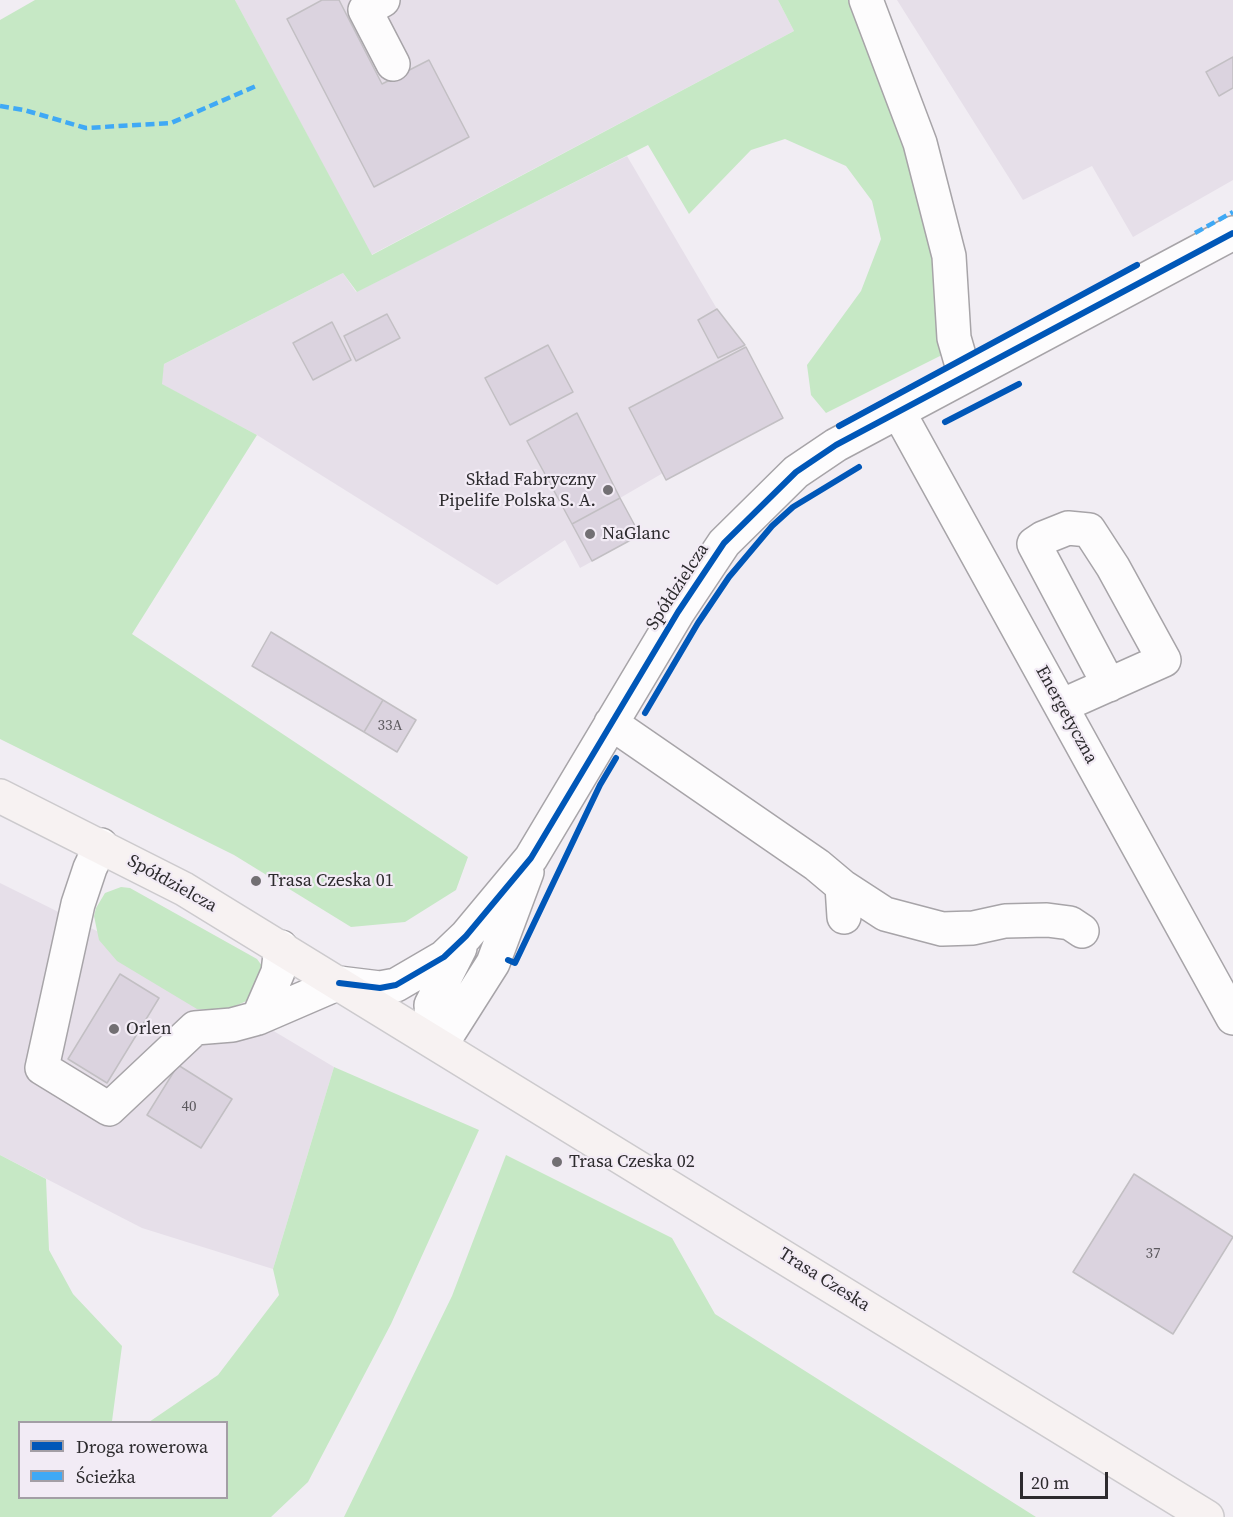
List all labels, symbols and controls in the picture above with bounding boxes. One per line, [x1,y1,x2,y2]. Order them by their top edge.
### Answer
place label: Skład Fabryczny Pipelife Polska S. A. [438,469,596,512]
marker: Skład Fabryczny Pipelife Polska S. A. [601,483,615,497]
place label: NaGlanc [602,523,670,545]
marker: NaGlanc [583,527,597,541]
street label: Spółdzielcza [642,540,714,634]
street label: Energetyczna [1030,662,1102,768]
house number: 33A [378,717,402,735]
street label: Spółdzielcza [124,851,220,917]
place label: Trasa Czeska 01 [268,870,394,892]
marker: Trasa Czeska 01 [249,874,263,888]
place label: Orlen [126,1018,172,1040]
marker: Orlen [107,1022,121,1036]
house number: 40 [182,1098,196,1116]
place label: Trasa Czeska 02 [569,1151,695,1173]
marker: Trasa Czeska 02 [550,1155,564,1169]
street label: Trasa Czeska [774,1243,874,1317]
house number: 37 [1146,1245,1160,1263]
legend [18,1421,228,1499]
text: Droga rowerowa [76,1434,208,1459]
scale bar [1023,1460,1112,1498]
text: Ścieżka [76,1464,136,1489]
text: 20 m [1031,1470,1069,1495]

